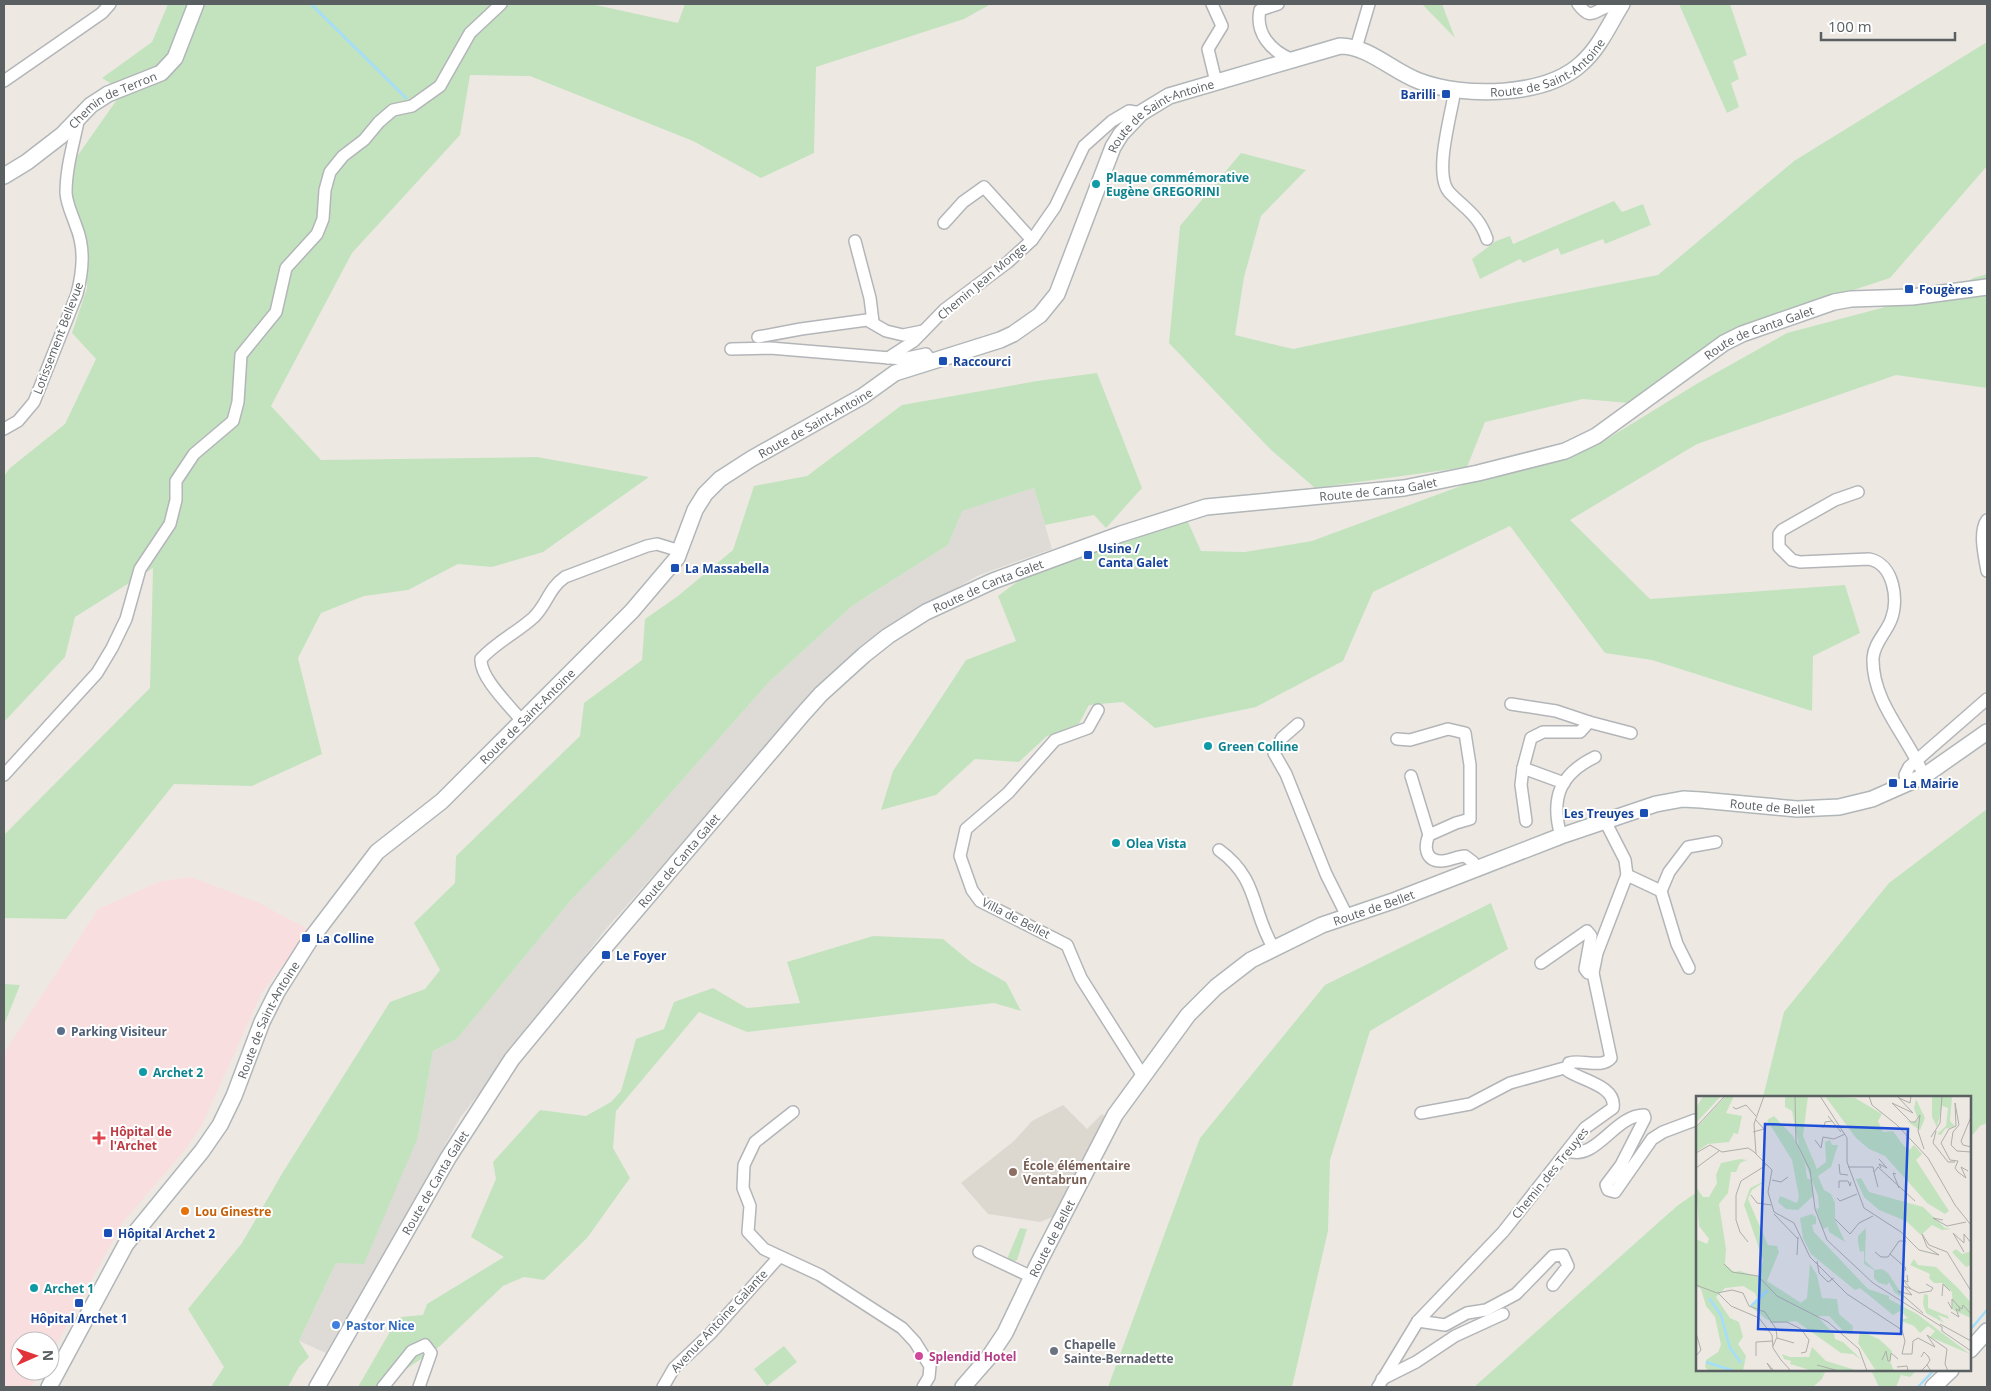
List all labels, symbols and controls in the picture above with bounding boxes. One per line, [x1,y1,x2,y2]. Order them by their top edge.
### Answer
scale bar [1821,10,1955,42]
text: 100 m [1828,16,1872,36]
street label: Route de Saint-Antoine [1490,35,1608,100]
street label: Chemin de Terron [64,67,159,132]
street label: Route de Saint-Antoine [1103,75,1216,155]
place label: Barilli [1401,86,1436,103]
marker: Barilli [1440,88,1452,100]
place label: Plaque commémorative Eugène GREGORINI [1106,169,1249,200]
marker: Plaque commémorative Eugène GREGORINI [1090,178,1102,190]
street label: Chemin Jean Monge [934,238,1031,324]
street label: Lotissement Bellevue [29,279,87,397]
place label: Fougères [1919,281,1973,298]
marker: Fougères [1903,283,1915,295]
street label: Route de Canta Galet [1700,301,1816,363]
place label: Raccourci [953,353,1011,370]
marker: Raccourci [937,355,949,367]
street label: Route de Saint-Antoine [755,383,876,462]
street label: Route de Canta Galet [1318,473,1438,505]
place label: Usine / Canta Galet [1098,540,1168,571]
marker: Usine / Canta Galet [1082,549,1094,561]
street label: Route de Canta Galet [930,555,1046,616]
place label: La Massabella [685,560,769,577]
marker: La Massabella [669,562,681,574]
street label: Route de Saint-Antoine [475,664,579,768]
place label: Green Colline [1218,738,1298,755]
marker: Green Colline [1202,740,1214,752]
place label: La Mairie [1903,775,1959,792]
marker: La Mairie [1887,777,1899,789]
street label: Route de Bellet [1729,794,1815,818]
place label: Les Treuyes [1564,805,1634,822]
marker: Les Treuyes [1638,807,1650,819]
street label: Route de Canta Galet [634,810,723,911]
place label: Olea Vista [1126,835,1187,852]
marker: Olea Vista [1110,837,1122,849]
street label: Route de Bellet [1331,885,1417,929]
street label: Villa de Bellet [979,893,1053,943]
place label: La Colline [316,930,374,947]
marker: La Colline [300,932,312,944]
place label: Le Foyer [616,947,667,964]
marker: Le Foyer [600,949,612,961]
street label: Route de Saint-Antoine [233,957,303,1081]
place label: Parking Visiteur [71,1023,167,1040]
marker: Parking Visiteur [55,1025,67,1037]
place label: Archet 2 [153,1064,203,1081]
marker: Archet 2 [137,1066,149,1078]
inset map [1696,1096,1971,1371]
place label: Hôpital de l'Archet [110,1123,172,1154]
street label: Chemin des Treuyes [1508,1123,1592,1222]
street label: Route de Canta Galet [397,1127,472,1238]
marker: Hôpital de l'Archet [92,1131,106,1145]
place label: École élémentaire Ventabrun [1023,1157,1130,1188]
marker: École élémentaire Ventabrun [1007,1166,1019,1178]
street label: Route de Bellet [1024,1197,1078,1280]
place label: Lou Ginestre [195,1203,271,1220]
marker: Lou Ginestre [179,1205,191,1217]
place label: Hôpital Archet 2 [118,1225,215,1242]
marker: Hôpital Archet 2 [102,1227,114,1239]
street label: Avenue Antoine Galante [667,1266,771,1376]
place label: Archet 1 [44,1280,94,1297]
marker: Archet 1 [28,1282,40,1294]
marker: Hôpital Archet 1 [73,1297,85,1309]
place label: Hôpital Archet 1 [30,1310,128,1327]
place label: Pastor Nice [346,1317,415,1334]
marker: Pastor Nice [330,1319,342,1331]
north arrow [10,1331,60,1381]
place label: Chapelle Sainte-Bernadette [1064,1336,1174,1367]
marker: Chapelle Sainte-Bernadette [1048,1345,1060,1357]
place label: Splendid Hotel [929,1348,1016,1365]
text: N [39,1350,58,1362]
marker: Splendid Hotel [913,1350,925,1362]

